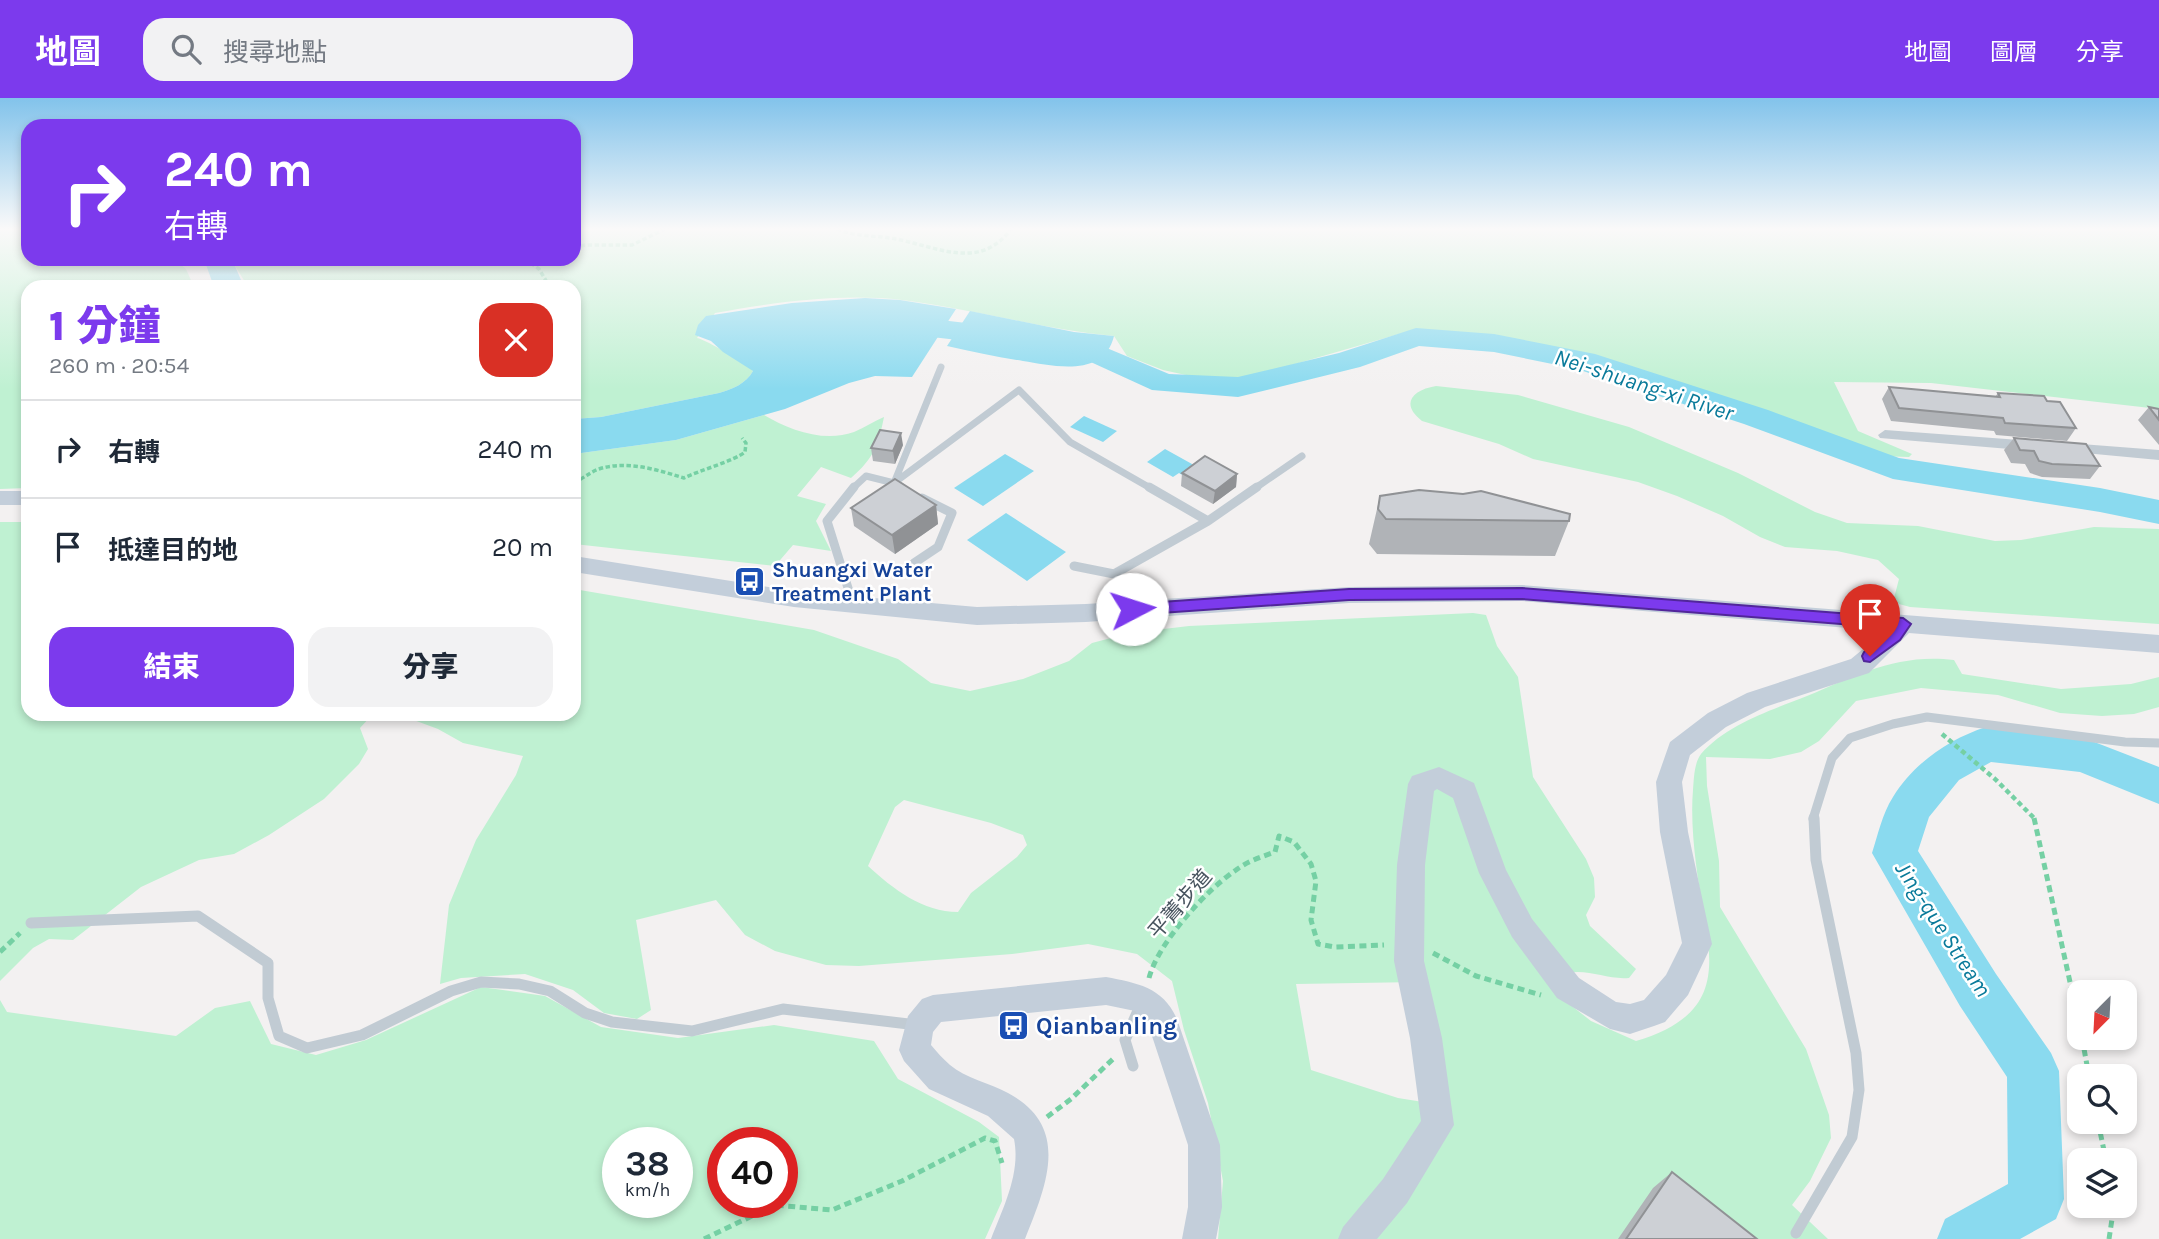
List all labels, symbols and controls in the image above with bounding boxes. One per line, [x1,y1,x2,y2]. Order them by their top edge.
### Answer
search box [143,18,633,81]
icon: search [167,30,205,68]
text: 地圖 [35,33,101,71]
text: 搜尋地點 [223,37,327,68]
text: 地圖 [1904,38,1952,66]
text: 圖層 [1990,38,2038,66]
text: 分享 [2076,38,2124,66]
text: 240 m [164,141,313,198]
icon: right [49,147,140,238]
text: 右轉 [164,208,228,245]
text: 1 分鐘 [49,301,160,351]
button: close [479,303,553,377]
water label: Nei-shuang-xi River [1551,343,1738,427]
text: 260 m · 20:54 [49,352,189,379]
icon: right [49,430,87,468]
text: 240 m [477,434,553,465]
text: 右轉 [108,437,160,468]
icon: arrive [49,528,87,566]
text: 20 m [492,532,553,563]
text: 抵達目的地 [108,535,238,566]
place label: Shuangxi Water Treatment Plant [772,558,933,606]
bus stop icon: Shuangxi Water Treatment Plant [732,565,766,599]
position arrow [1095,572,1169,646]
pin [1840,584,1900,656]
icon: arrive [1851,595,1889,633]
button: 結束 [49,627,294,707]
button: 分享 [308,627,553,707]
water label: Jing-que Stream [1889,856,1997,1002]
street label: 平菁步道 [1143,864,1217,944]
north arrow [2067,980,2137,1050]
map controls [2067,980,2137,1218]
bus stop icon: Qianbanling [996,1009,1030,1043]
place label: Qianbanling [1036,1012,1177,1040]
button: search [2067,1064,2137,1134]
speed limit sign: 40 [707,1127,798,1218]
text: 38 [625,1143,670,1184]
button: layers [2067,1148,2137,1218]
text: km/h [625,1179,670,1201]

